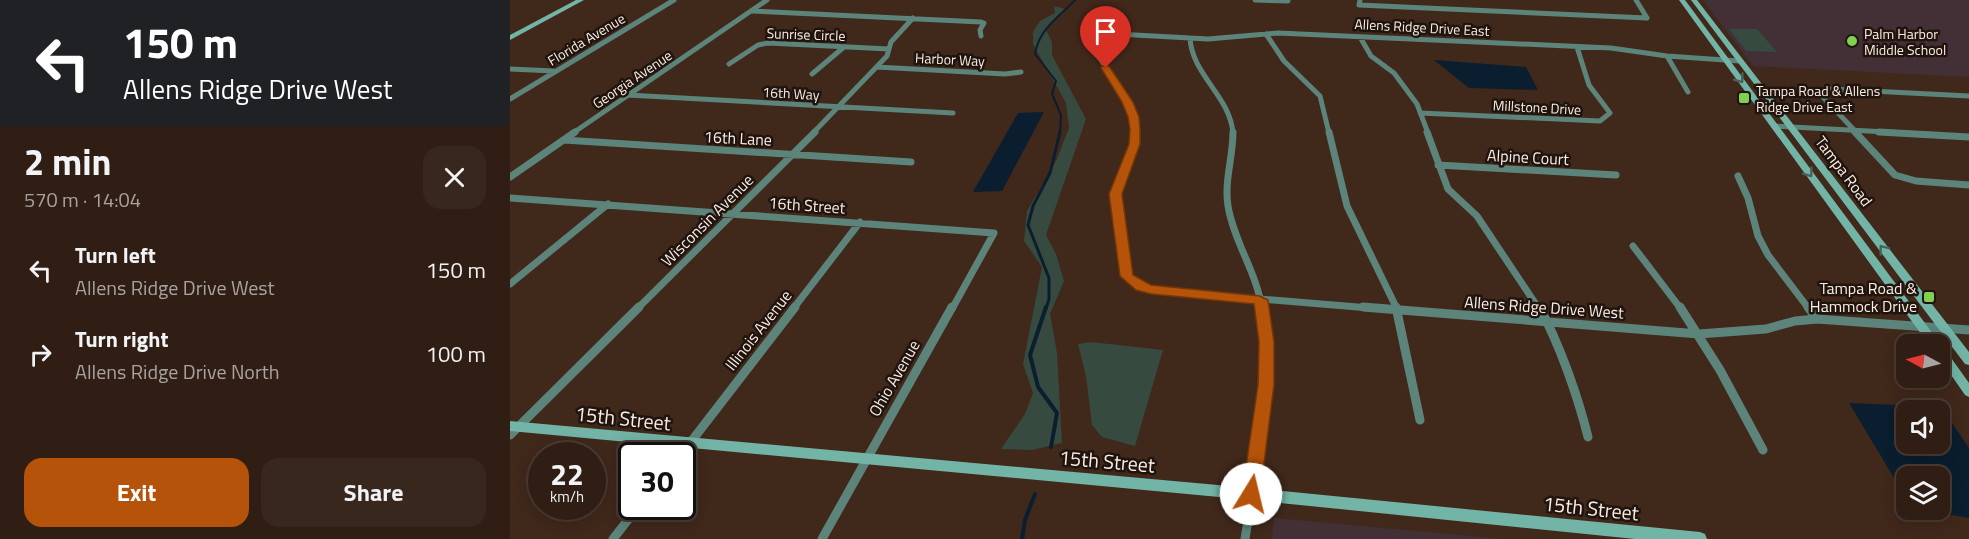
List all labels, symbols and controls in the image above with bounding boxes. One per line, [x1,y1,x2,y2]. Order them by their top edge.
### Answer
pin [1080,6,1131,68]
street label: Florida Avenue [543,8,629,70]
text: 150 m [123,10,238,74]
street label: Allens Ridge Drive East [1354,13,1490,41]
icon: arrive [1089,15,1122,48]
street label: Sunrise Circle [766,22,846,46]
place label: Palm Harbor Middle School [1864,23,1946,60]
icon: left [24,24,102,102]
marker: Palm Harbor Middle School [1845,34,1859,48]
street label: Georgia Avenue [588,45,676,113]
street label: Harbor Way [915,47,986,71]
text: Allens Ridge Drive West [123,68,393,109]
one-way arrow [1733,72,1744,83]
place label: Tampa Road & Allens Ridge Drive East [1756,80,1880,117]
street label: 16th Way [762,81,820,105]
marker: Tampa Road & Allens Ridge Drive East [1737,91,1751,105]
street label: Millstone Drive [1492,94,1582,120]
street label: 16th Lane [703,124,773,152]
street label: Tampa Road [1809,131,1879,211]
text: 2 min [24,134,111,189]
street label: Alpine Court [1486,143,1570,171]
button: close [423,146,486,209]
one-way arrow [1802,166,1813,177]
street label: Wisconsin Avenue [655,168,759,272]
text: 570 m · 14:04 [24,184,141,215]
street label: 16th Street [768,190,847,220]
text: Turn left [75,238,156,272]
one-way arrow [1879,245,1890,256]
text: 150 m [426,253,486,287]
icon: left [24,254,57,287]
text: Allens Ridge Drive West [75,272,275,303]
place label: Tampa Road & Hammock Drive [1810,276,1917,318]
street label: Illinois Avenue [719,285,797,375]
street label: Allens Ridge Drive West [1463,289,1625,325]
marker: Tampa Road & Hammock Drive [1922,290,1936,304]
text: Turn right [75,322,169,356]
north arrow [1896,334,1950,388]
map controls [1896,334,1950,520]
street label: Ohio Avenue [862,335,926,421]
text: 100 m [426,337,486,371]
icon: right [24,338,57,371]
text: Allens Ridge Drive North [75,356,280,387]
street label: 15th Street [574,398,672,438]
button: sound [1896,400,1950,454]
street label: 15th Street [1058,441,1156,481]
speed limit sign: 30 [618,442,696,520]
text: 22 [550,451,584,497]
button: Exit [24,458,249,527]
button: Share [261,458,486,527]
position arrow [1219,462,1283,526]
button: layers [1896,466,1950,520]
text: km/h [550,485,584,508]
street label: 15th Street [1542,488,1640,528]

